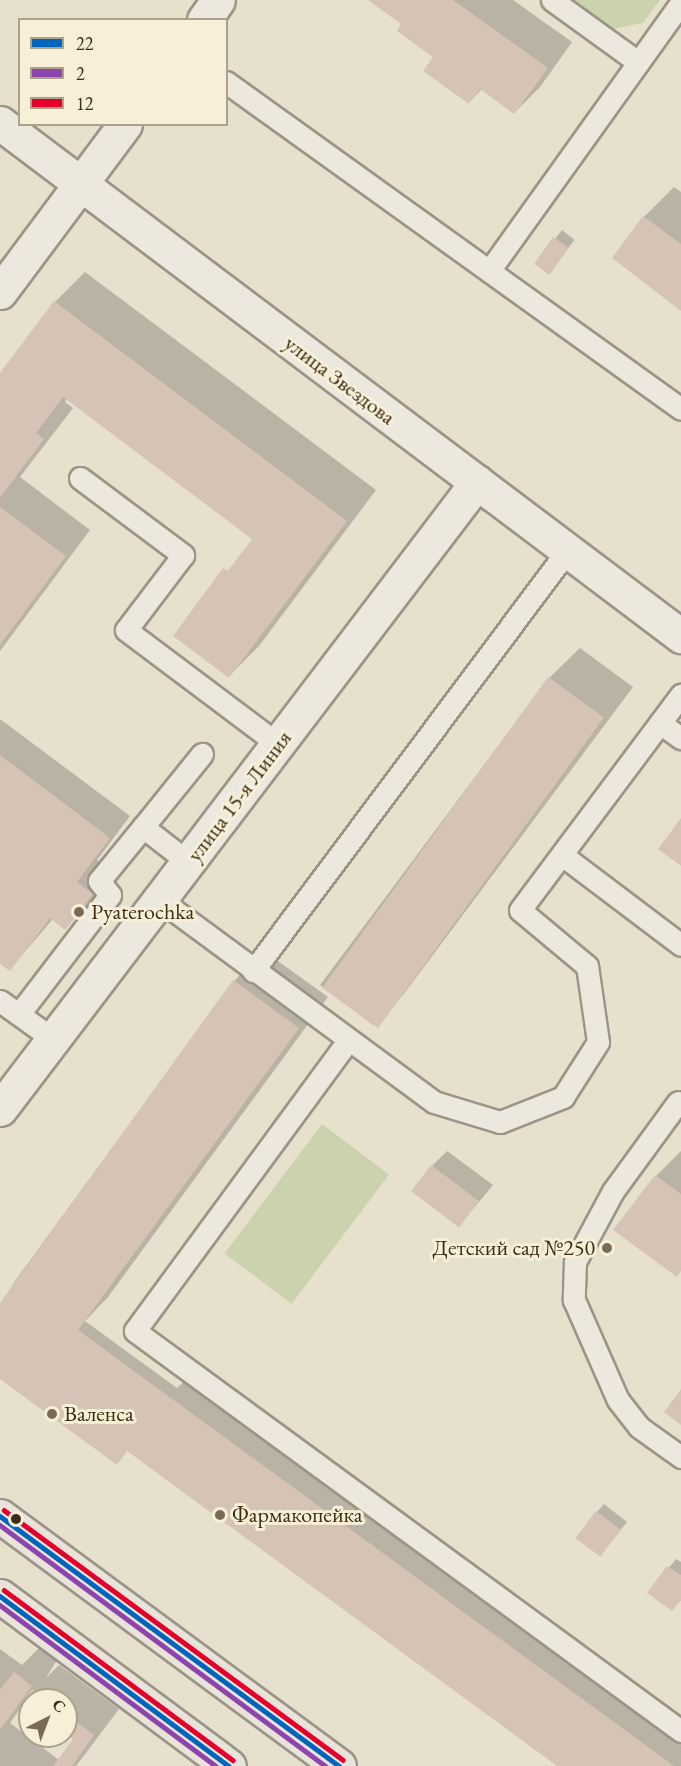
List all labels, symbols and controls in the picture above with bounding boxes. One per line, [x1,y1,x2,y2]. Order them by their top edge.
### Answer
legend [18,18,228,126]
text: 22 [76,32,93,55]
text: 2 [76,62,85,85]
text: 12 [76,92,93,115]
street label: улица Звездова [279,330,401,430]
street label: улица 15-я Линия [181,725,297,867]
place label: Pyaterochka [91,899,194,925]
marker: Pyaterochka [72,905,86,919]
place label: Детский сад №250 [433,1235,595,1261]
marker: Детский сад №250 [600,1241,614,1255]
place label: Валенса [64,1401,134,1427]
marker: Валенса [45,1407,59,1421]
place label: Фармакопейка [232,1502,362,1528]
marker: Фармакопейка [213,1508,227,1522]
unlabelled marker [10,1513,22,1525]
north arrow [18,1688,78,1748]
text: С [48,1694,70,1717]

